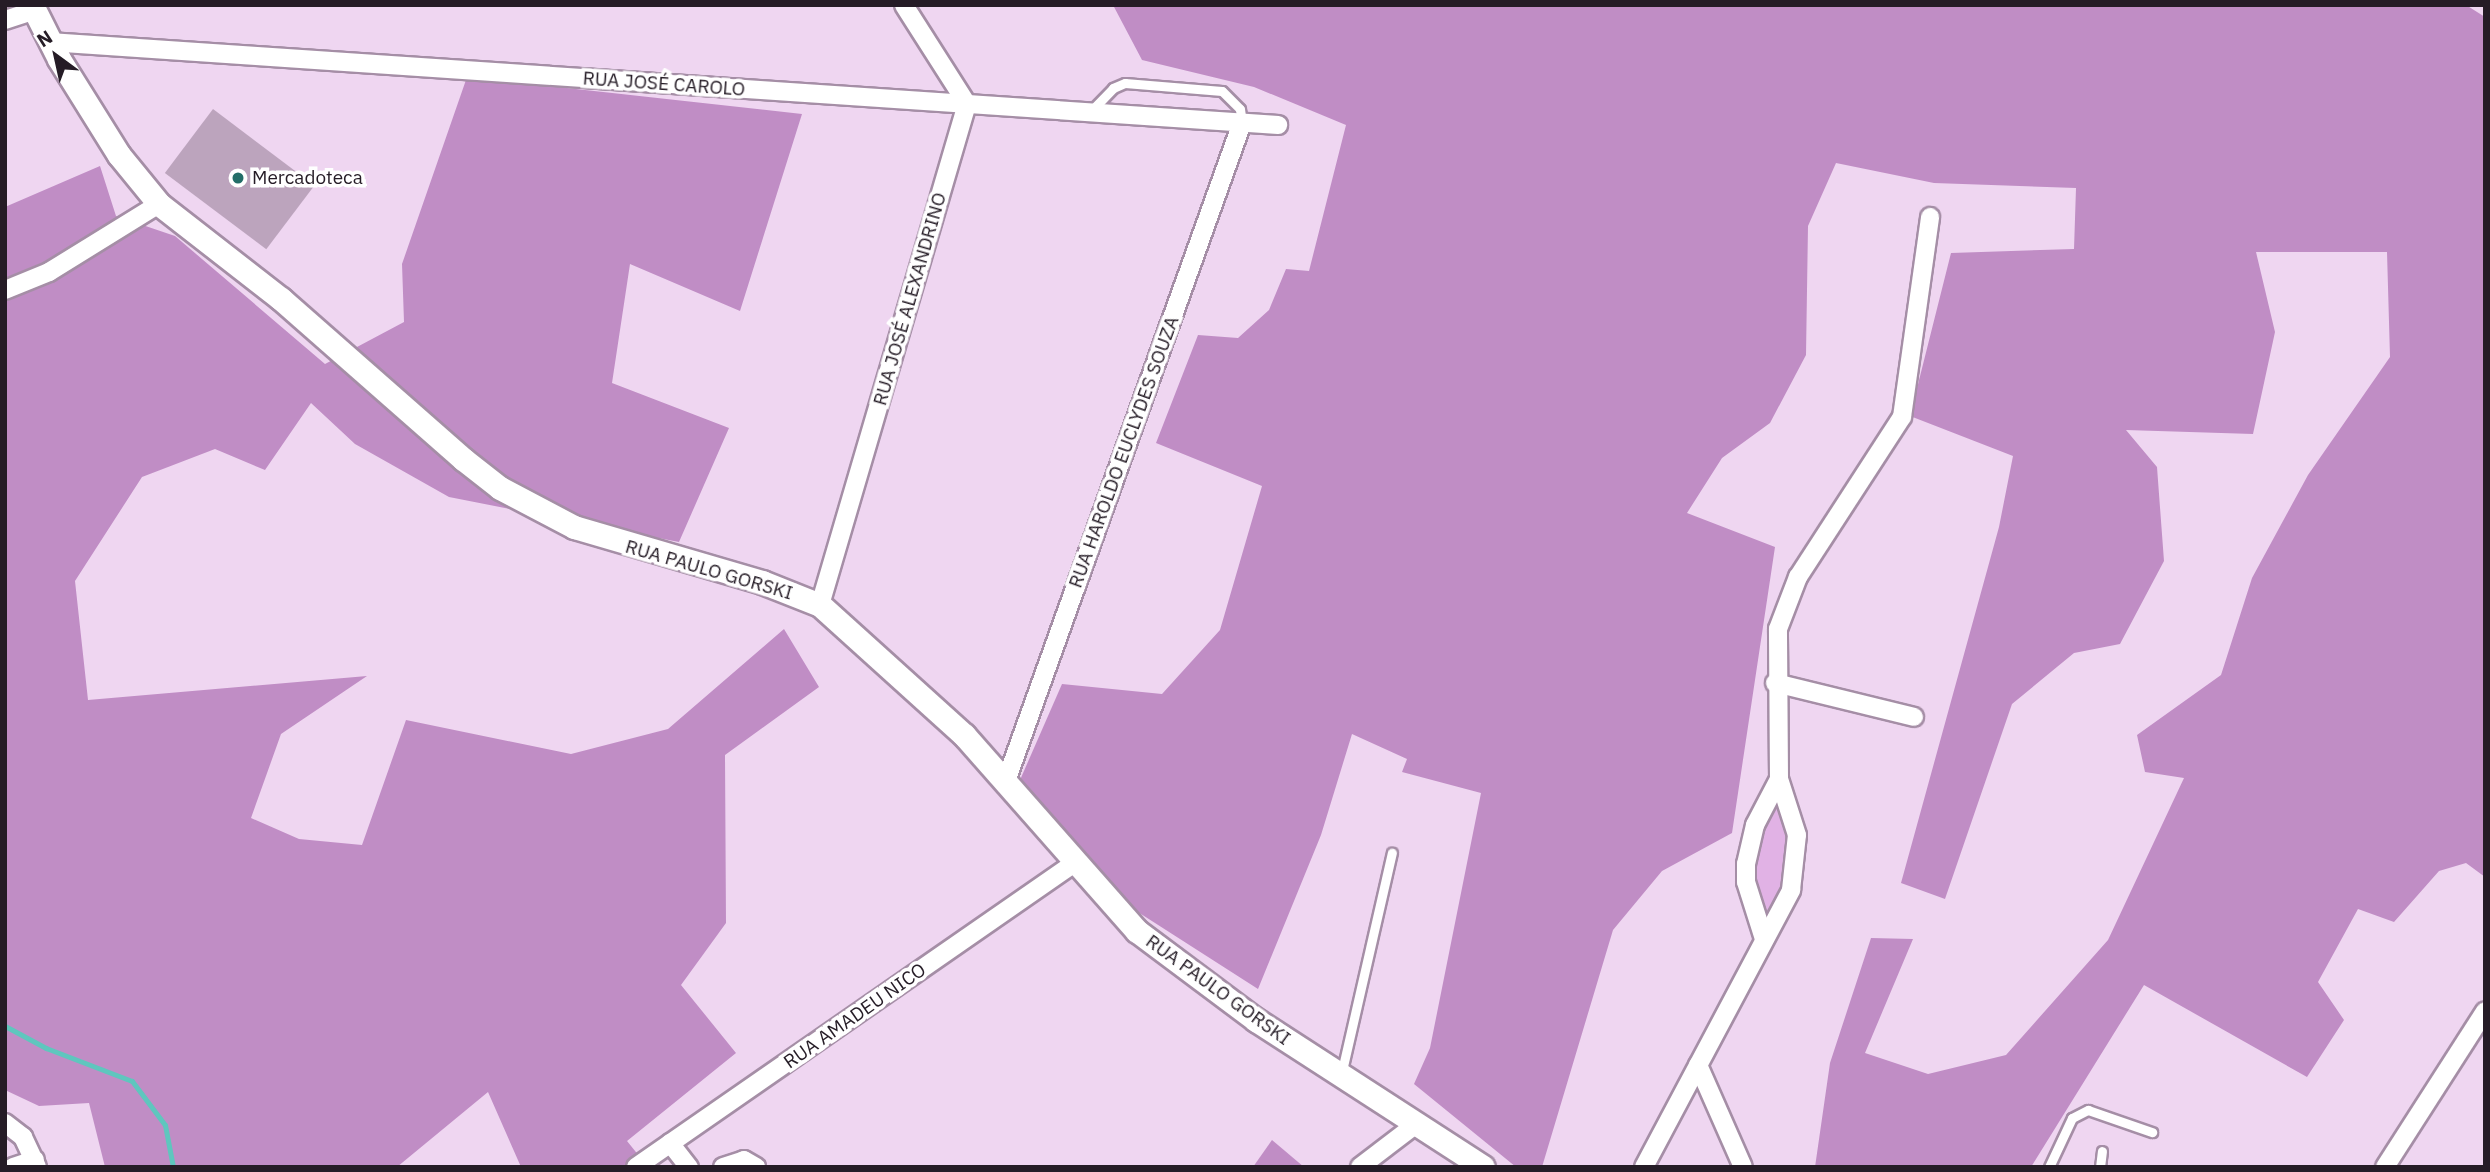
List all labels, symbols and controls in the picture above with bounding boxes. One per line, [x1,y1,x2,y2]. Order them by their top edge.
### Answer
north arrow [21,21,91,91]
text: N [32,25,57,52]
street label: RUA JOSÉ CAROLO [582,67,746,101]
place label: Mercadoteca [252,167,363,189]
marker: Mercadoteca [230,170,246,186]
street label: RUA JOSÉ ALEXANDRINO [869,190,951,408]
street label: RUA HAROLDO EUCLYDES SOUZA [1064,313,1184,591]
street label: RUA PAULO GORSKI [623,535,795,605]
street label: RUA PAULO GORSKI [1141,930,1295,1050]
street label: RUA AMADEU NICO [780,958,930,1074]

